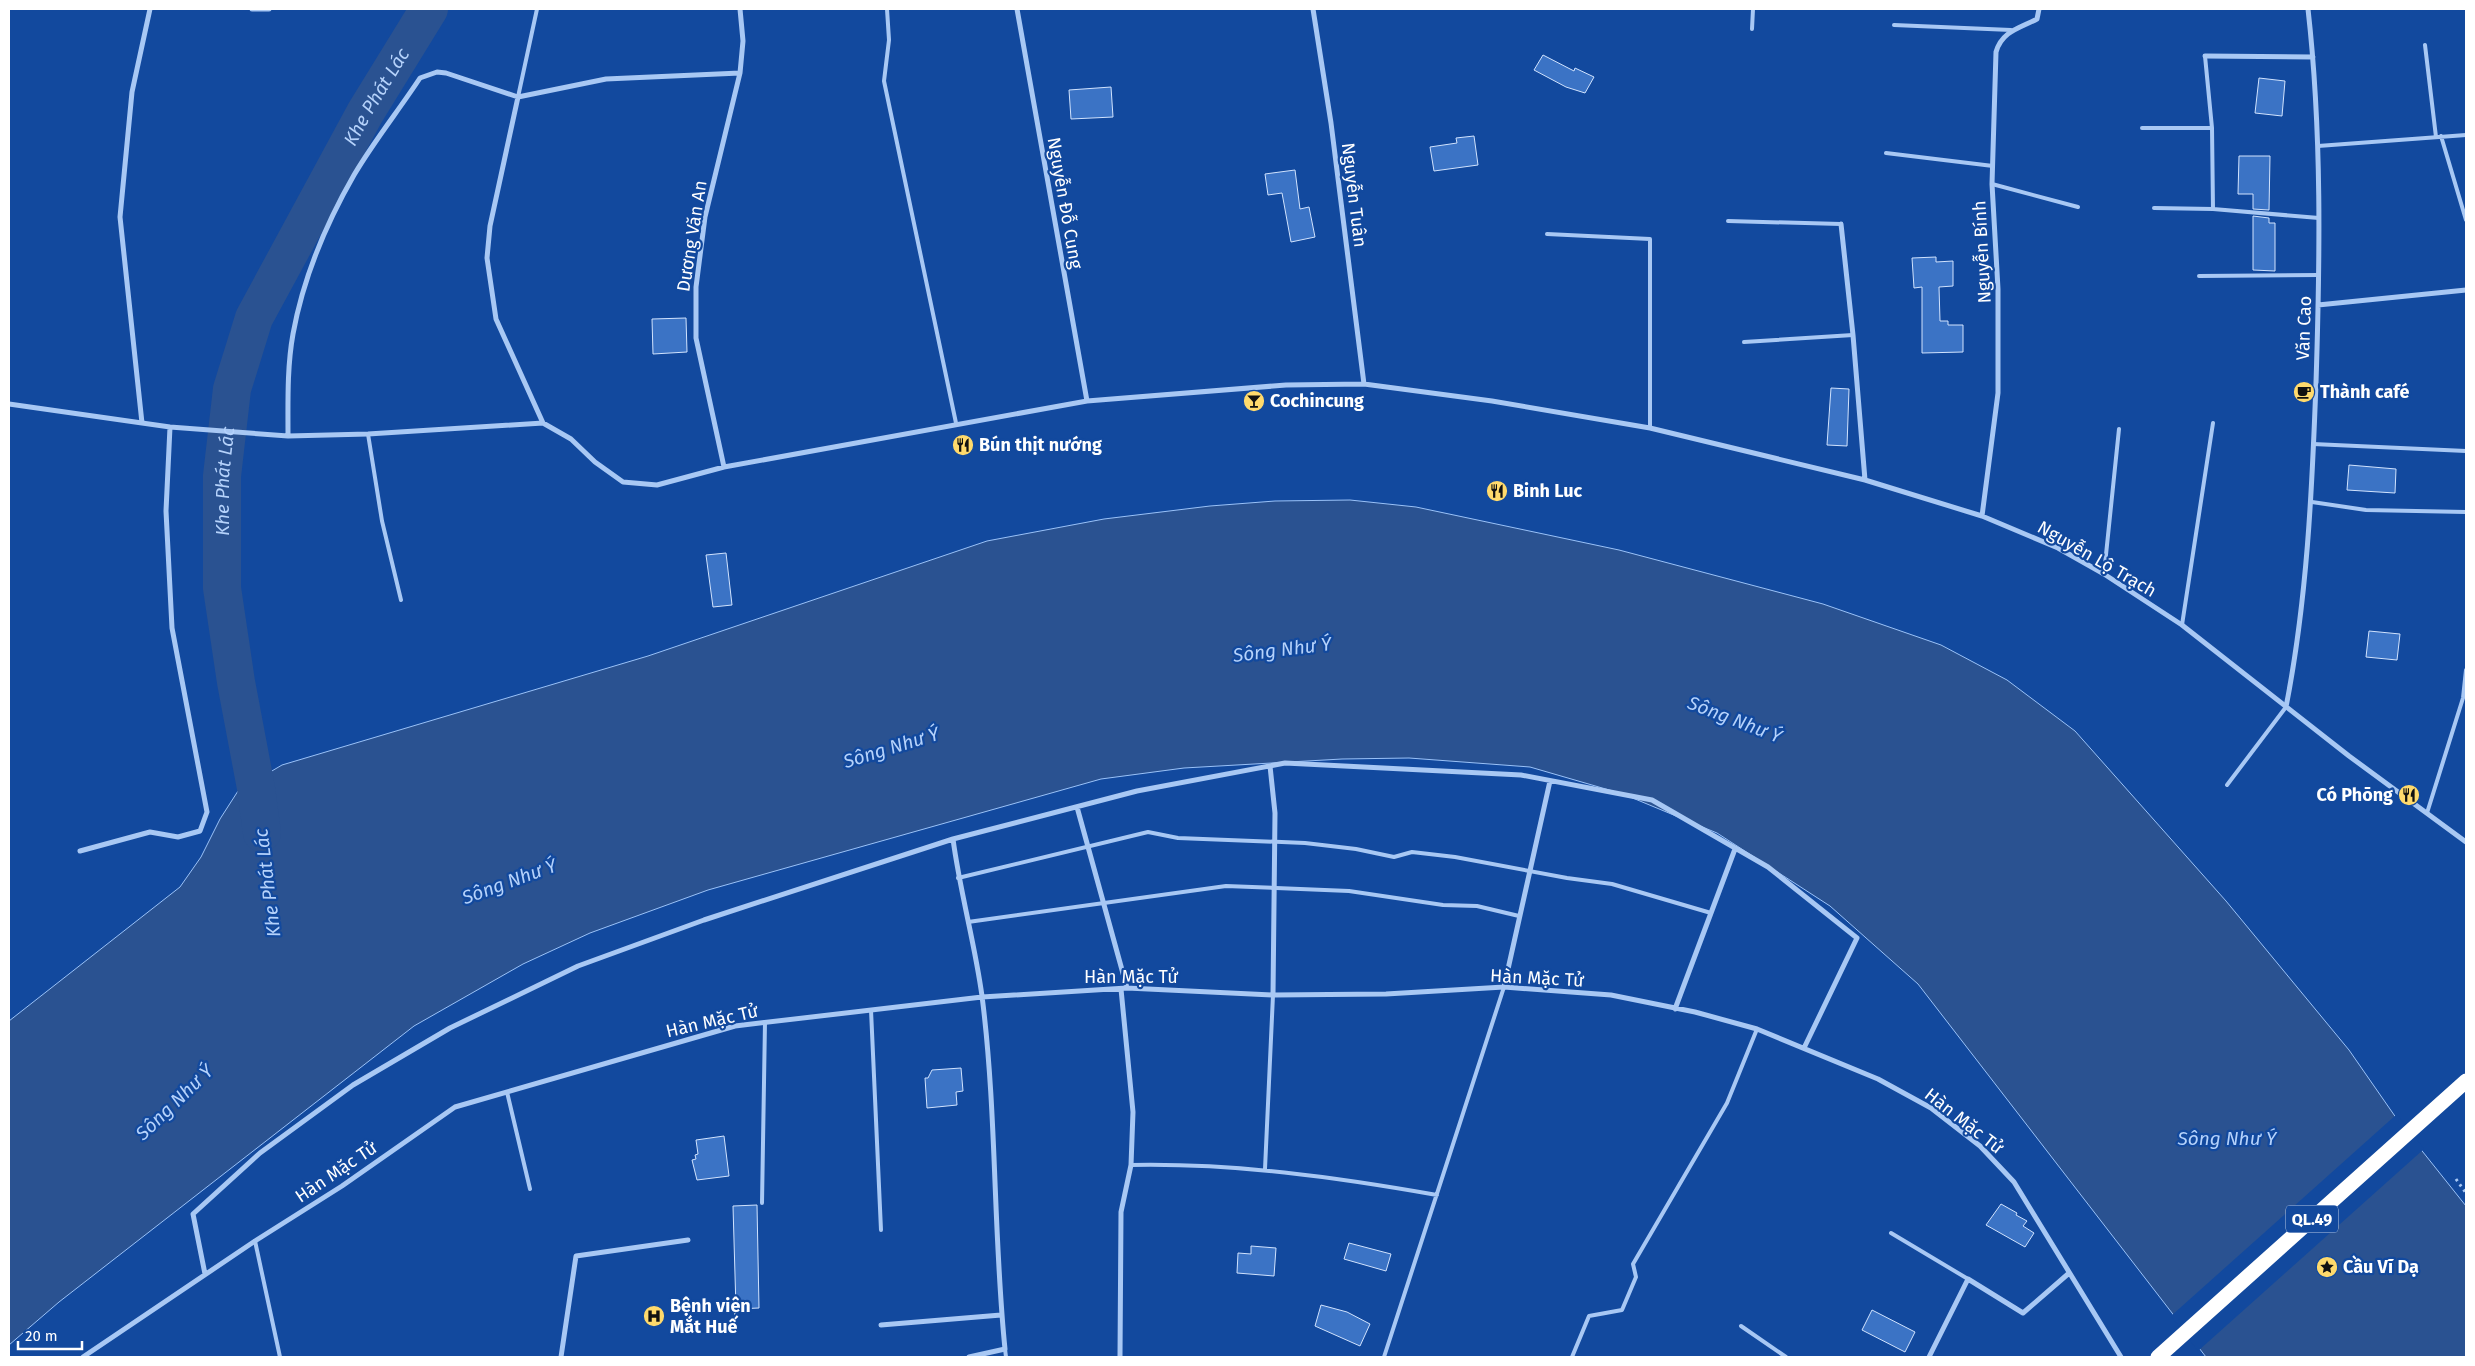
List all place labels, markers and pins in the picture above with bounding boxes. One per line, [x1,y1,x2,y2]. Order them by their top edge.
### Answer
cafe icon: Thành café [2292,380,2316,404]
place label: Thành café [2320,381,2410,403]
bar icon: Cochincung [1242,389,1266,413]
place label: Cochincung [1270,390,1364,412]
restaurant icon: Bún thịt nướng [951,433,975,457]
place label: Bún thịt nướng [979,434,1102,456]
restaurant icon: Binh Luc [1485,479,1509,503]
place label: Binh Luc [1513,480,1582,502]
restaurant icon: Có Phōng [2397,783,2421,807]
place label: Có Phōng [2317,784,2393,806]
place icon: Cầu Vĩ Dạ [2315,1255,2339,1279]
place label: Cầu Vĩ Dạ [2343,1255,2419,1278]
place label: Bệnh viện Mắt Huế [670,1295,751,1338]
hospital icon: Bệnh viện Mắt Huế [642,1304,666,1328]

